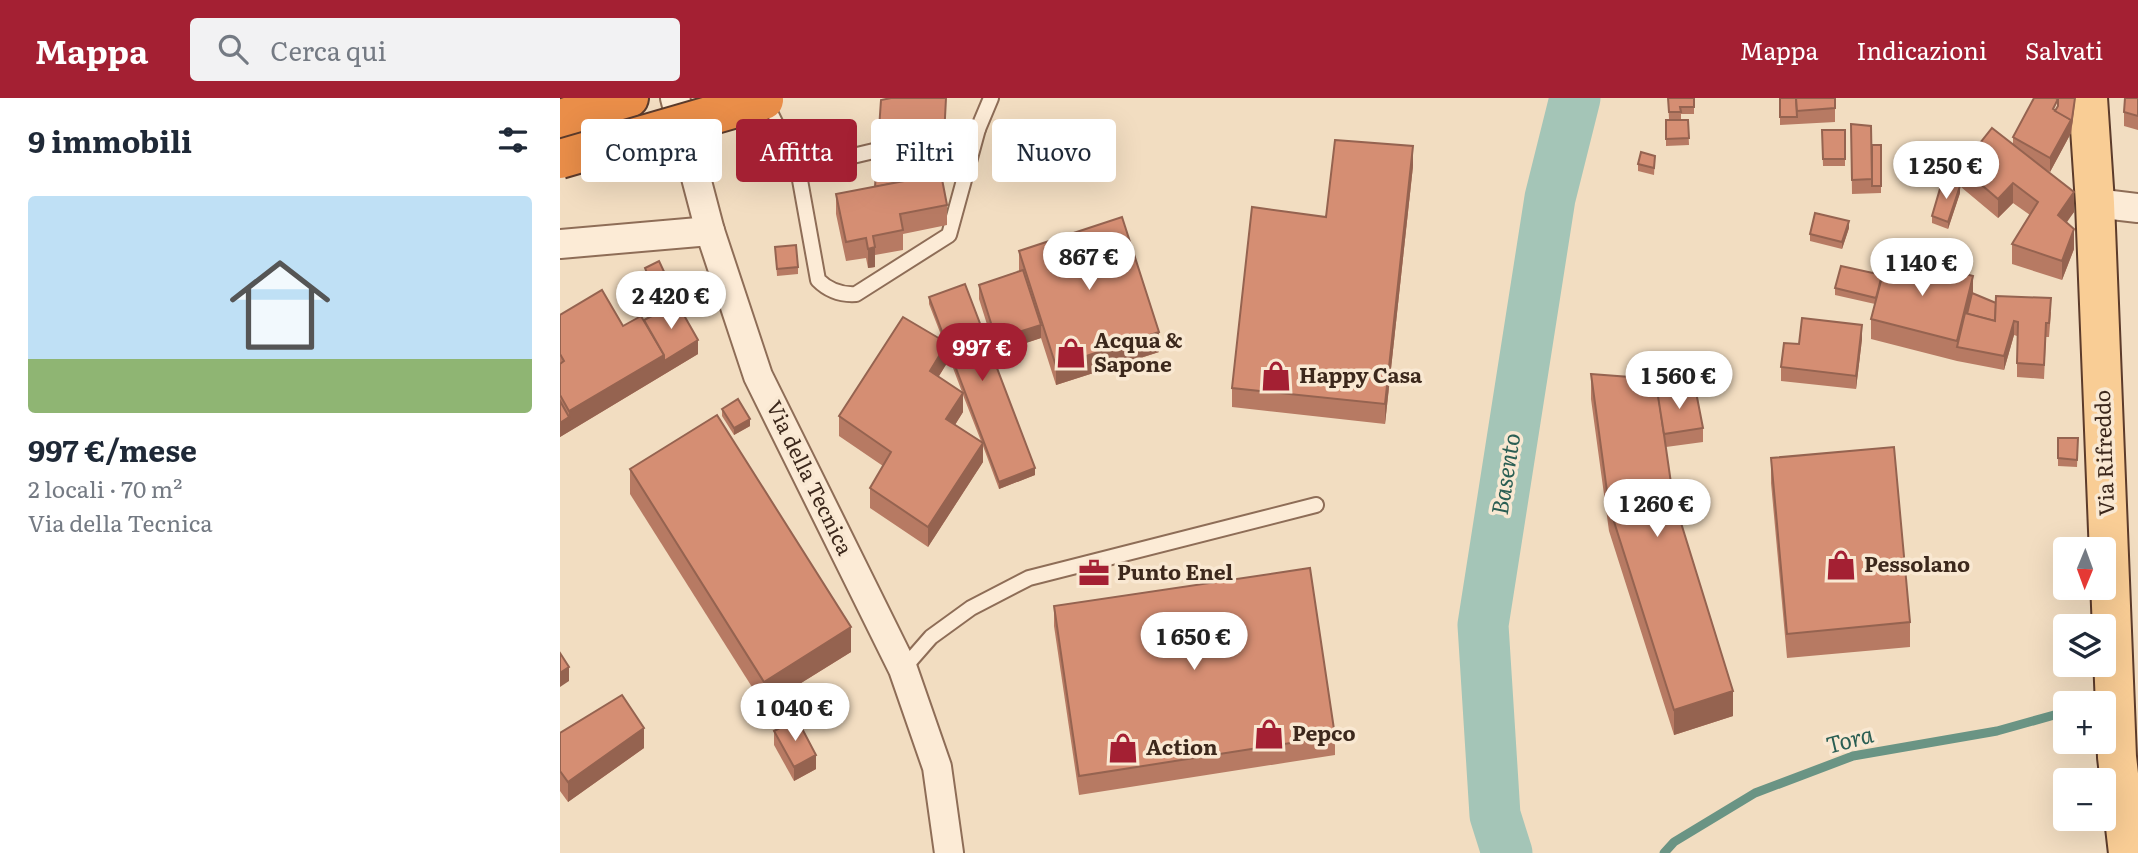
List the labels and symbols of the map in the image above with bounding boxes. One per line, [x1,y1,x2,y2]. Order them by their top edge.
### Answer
pin: 1 250 € [1881,141,2011,201]
pin: 867 € [1040,232,1138,292]
pin: 1 140 € [1857,238,1987,298]
pin: 2 420 € [606,272,736,331]
place label: Acqua & Sapone [1094,323,1183,378]
pin: 997 € [933,324,1031,383]
shop icon: Acqua & Sapone [1054,336,1088,370]
pin: 1 560 € [1614,352,1744,411]
place label: Happy Casa [1299,358,1423,389]
shop icon: Happy Casa [1259,359,1293,393]
street label: Via Rifreddo [2085,389,2120,517]
street label: Via della Tecnica [760,394,862,560]
water label: Basento [1481,430,1527,517]
pin: 1 260 € [1592,480,1722,539]
north arrow [2053,537,2116,600]
place label: Pessolano [1864,547,1970,578]
shop icon: Pessolano [1824,548,1858,582]
place label: Punto Enel [1117,555,1233,586]
office icon: Punto Enel [1077,556,1111,590]
pin: 1 650 € [1129,612,1259,672]
pin: 1 040 € [730,684,860,743]
water label: Tora [1822,715,1877,761]
place label: Pepco [1292,716,1356,747]
shop icon: Pepco [1252,717,1286,751]
place label: Action [1146,730,1218,761]
shop icon: Action [1106,731,1140,765]

